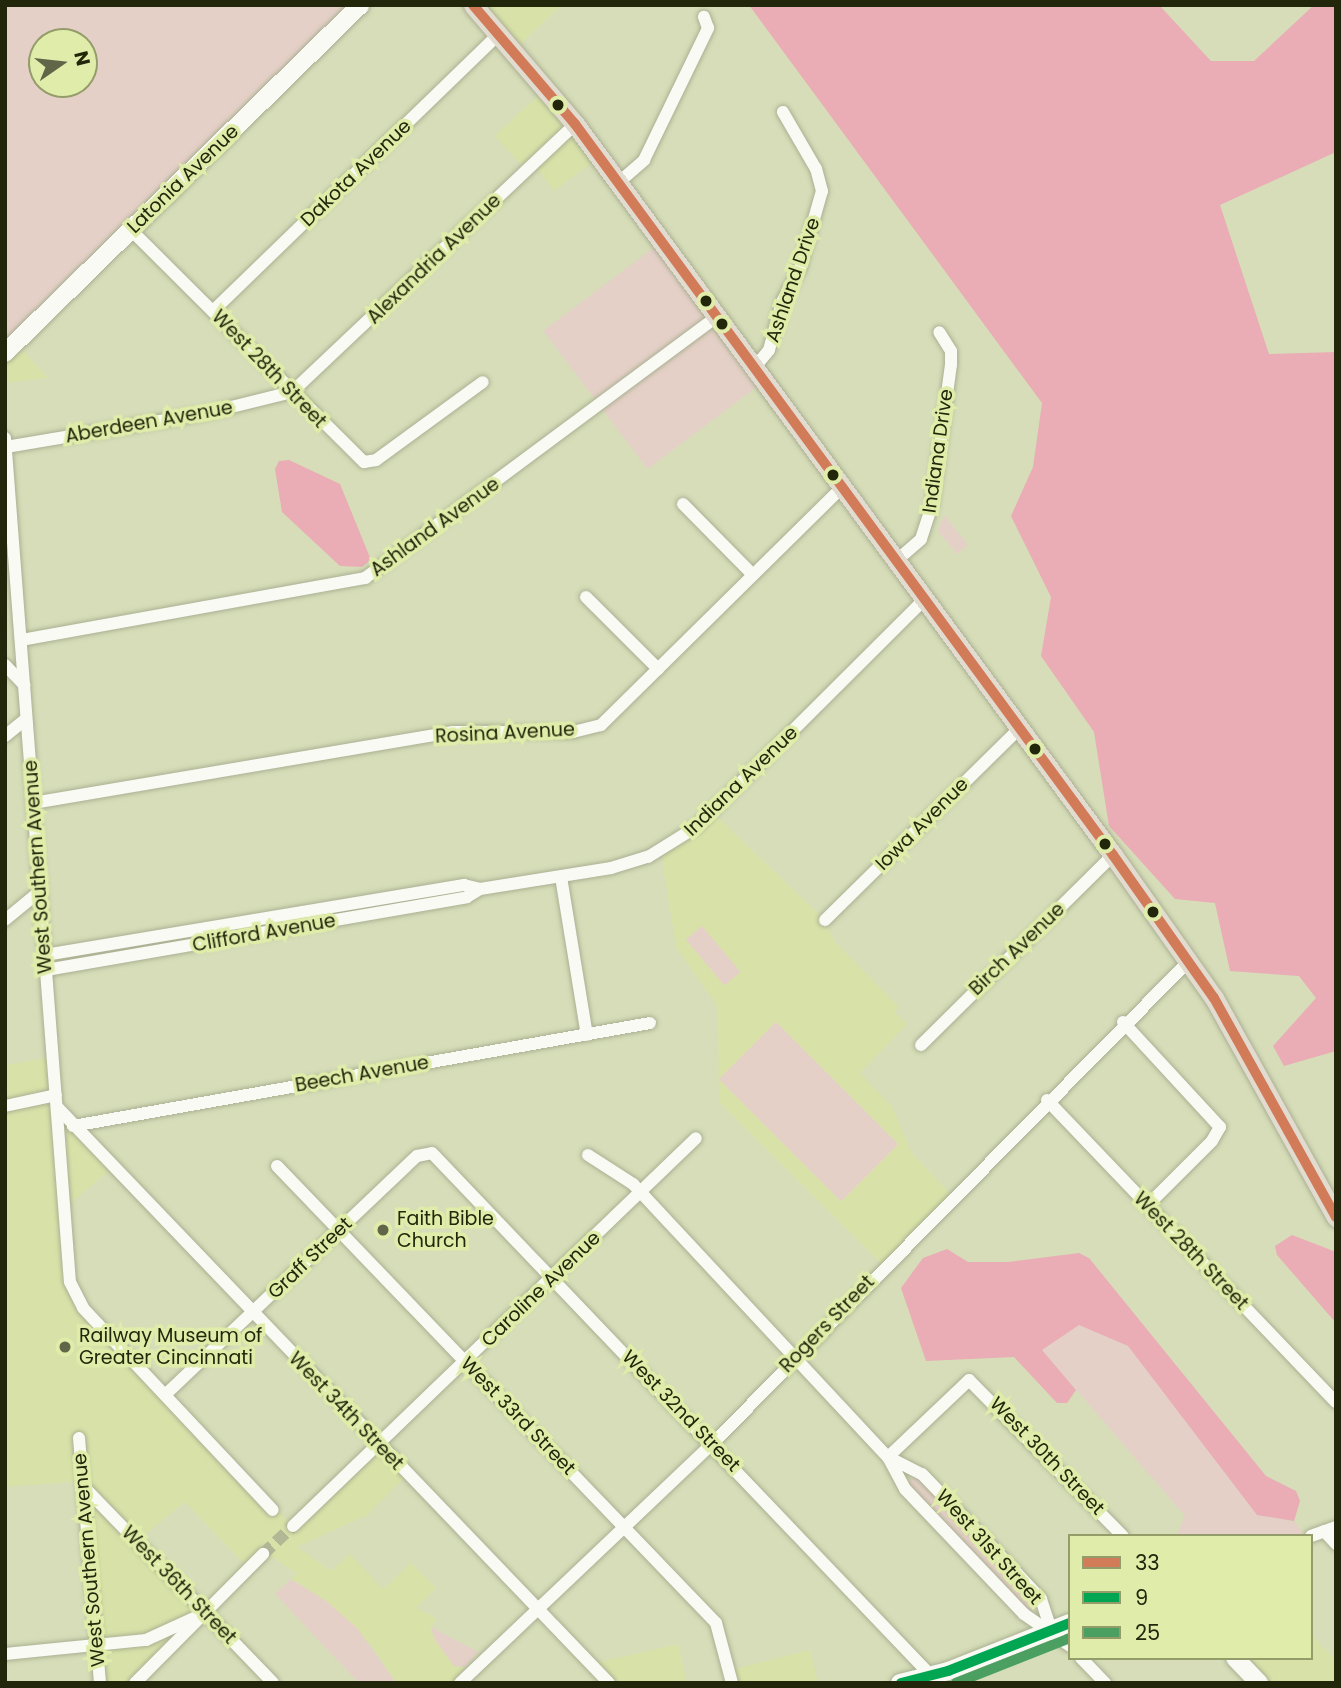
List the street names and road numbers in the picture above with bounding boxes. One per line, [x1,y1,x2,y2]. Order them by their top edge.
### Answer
street label: Dakota Avenue [296,115,416,231]
street label: Latonia Avenue [122,120,244,238]
street label: Alexandria Avenue [362,189,506,329]
street label: Ashland Drive [761,215,825,345]
street label: West 28th Street [207,305,331,433]
street label: Indiana Drive [918,388,958,514]
street label: Aberdeen Avenue [64,396,234,448]
street label: Ashland Avenue [366,473,504,581]
street label: Rosina Avenue [435,718,575,748]
street label: Indiana Avenue [680,721,802,841]
street label: West Southern Avenue [19,759,57,975]
street label: Iowa Avenue [871,773,973,875]
street label: Birch Avenue [965,898,1069,1000]
street label: Clifford Avenue [191,909,337,957]
street label: Beech Avenue [293,1051,431,1097]
street label: West 28th Street [1129,1187,1253,1315]
street label: Graff Street [263,1212,357,1304]
street label: Caroline Avenue [477,1226,605,1352]
street label: Rogers Street [775,1271,879,1377]
street label: West 32nd Street [617,1346,745,1476]
street label: West 34th Street [284,1347,408,1475]
street label: West 33rd Street [456,1352,580,1480]
street label: West 30th Street [985,1392,1109,1520]
street label: West Southern Avenue [68,1452,110,1668]
street label: West 31st Street [931,1485,1047,1609]
street label: West 36th Street [117,1521,241,1649]

